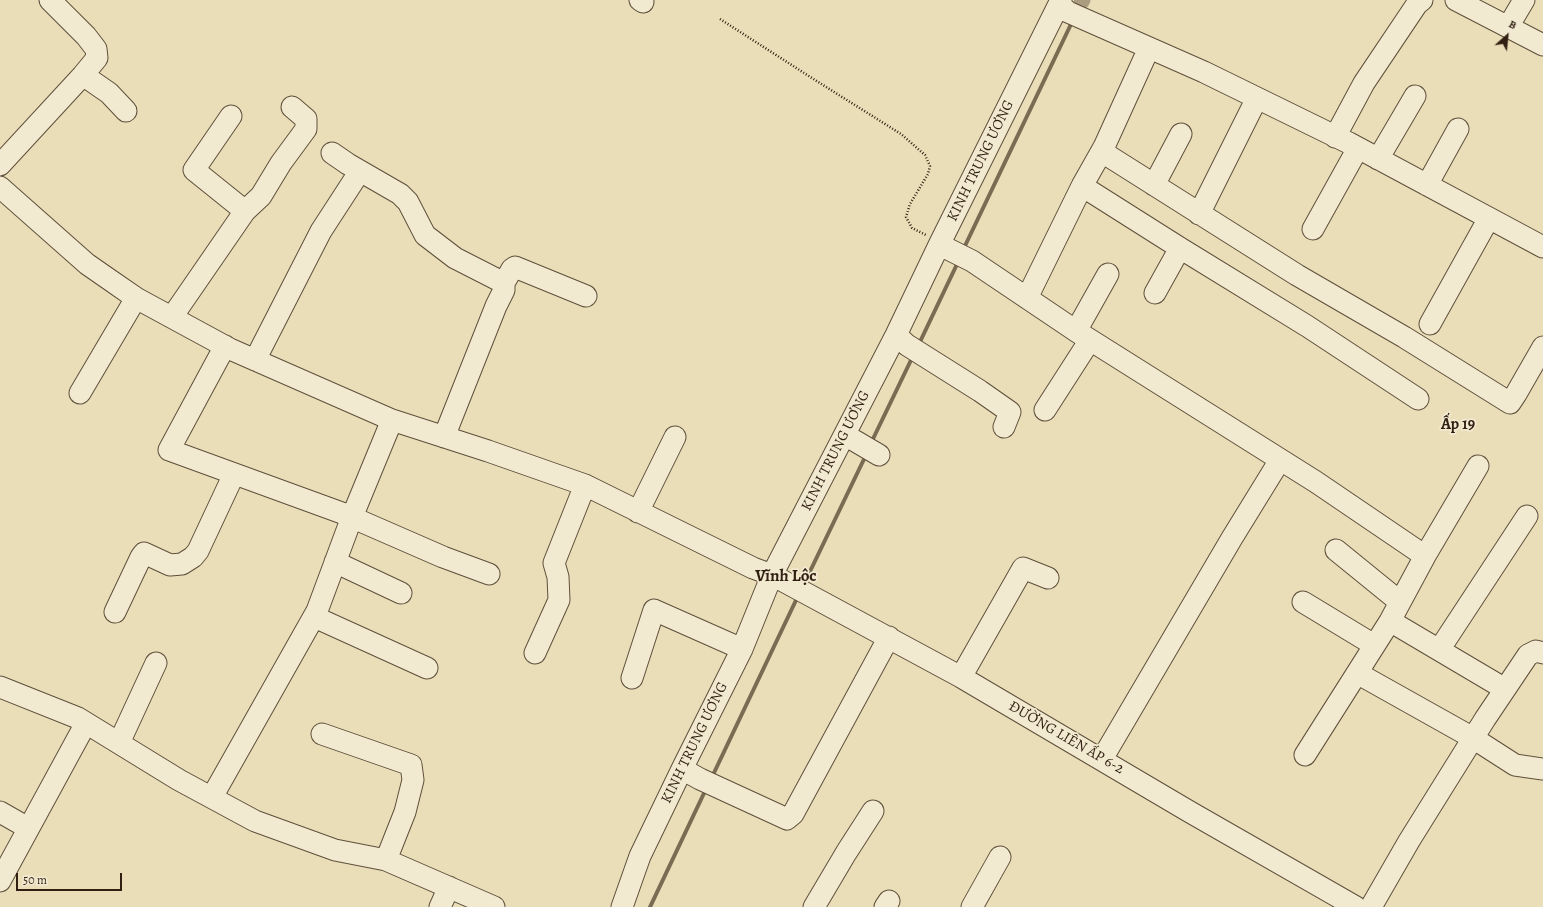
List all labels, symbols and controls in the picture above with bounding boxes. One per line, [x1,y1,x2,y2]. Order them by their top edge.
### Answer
north arrow [1487,16,1527,56]
text: B [1506,17,1519,33]
street label: KINH TRUNG ƯƠNG [944,97,1018,225]
street label: KINH TRUNG ƯƠNG [798,388,874,514]
district label: Ấp 19 [1441,415,1475,435]
district label: Vĩnh Lộc [755,567,817,587]
street label: KINH TRUNG ƯƠNG [658,679,732,807]
street label: ĐƯỜNG LIÊN ẤP 6-2 [1005,698,1127,778]
scale bar [18,865,124,891]
text: 50 m [23,872,47,888]

